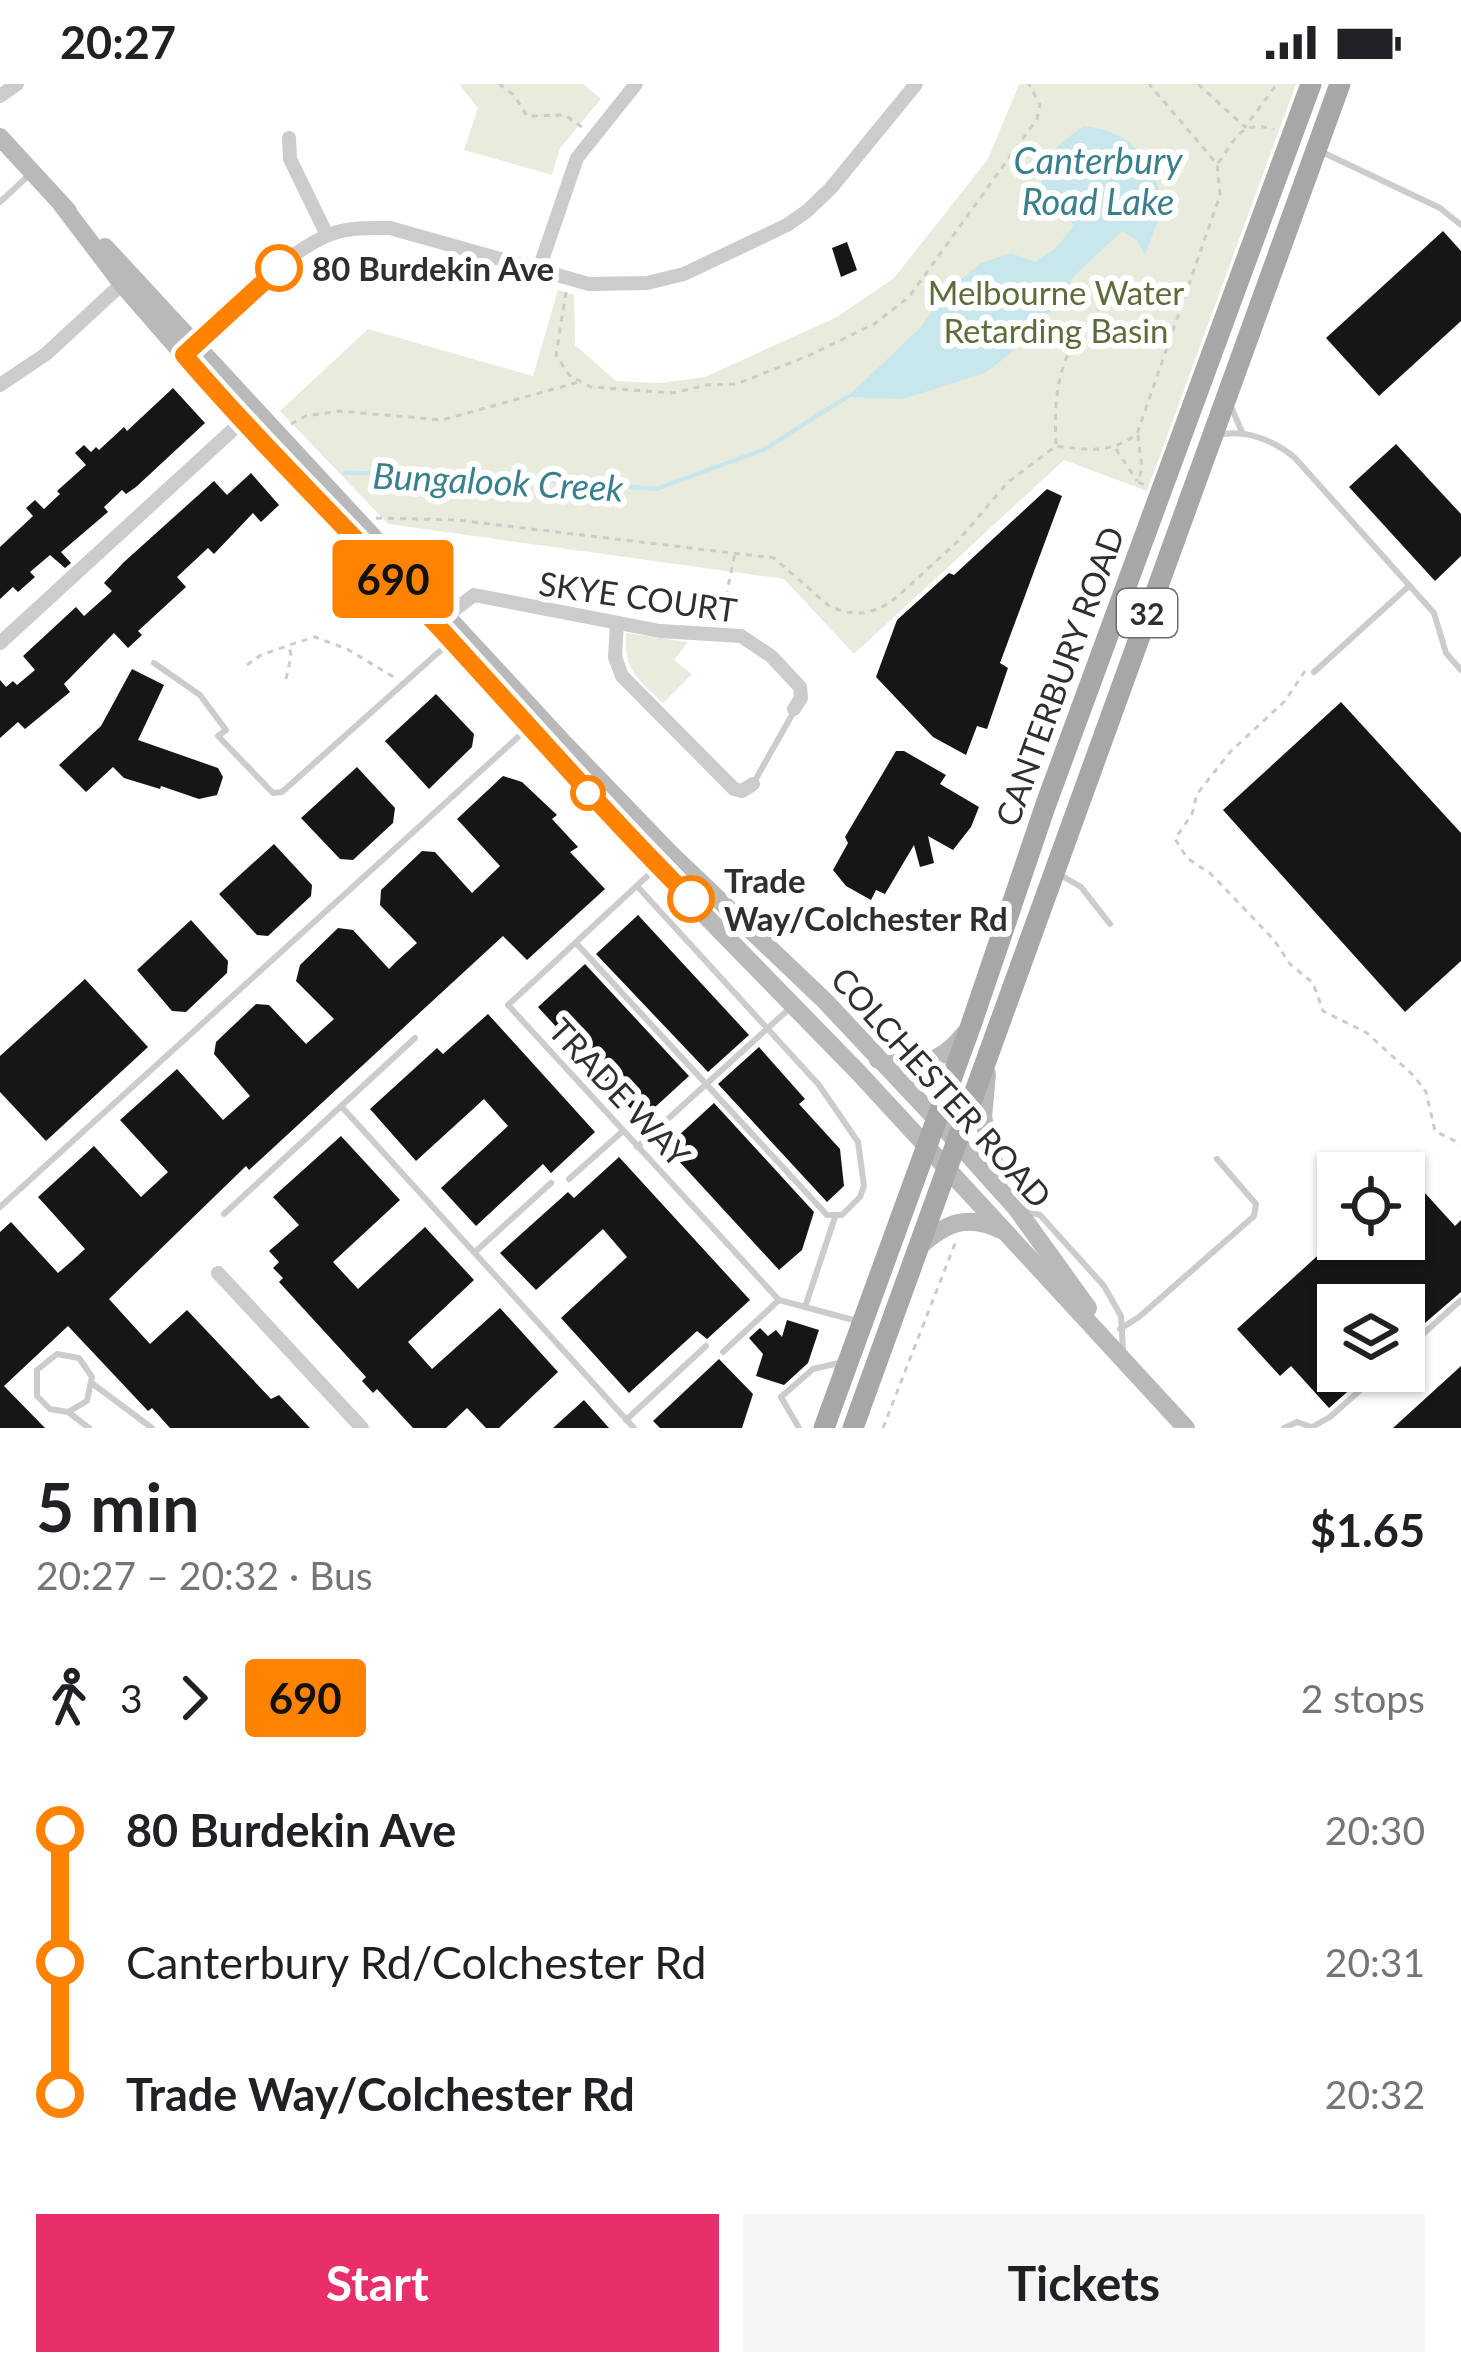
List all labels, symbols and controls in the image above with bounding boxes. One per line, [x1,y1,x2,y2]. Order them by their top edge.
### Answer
text: 20:27 [60,15,176,69]
water label: Canterbury Road Lake [1013,138,1183,223]
marker: 80 Burdekin Ave [257,246,301,290]
place label: 80 Burdekin Ave [312,248,554,288]
park label: Melbourne Water Retarding Basin [928,272,1184,350]
water label: Bungalook Creek [371,452,625,510]
street label: CANTERBURY ROAD [986,521,1132,831]
line badge: 690 [324,540,462,618]
text: 690 [356,554,430,604]
street label: SKYE COURT [536,562,740,630]
road number: 32 [1117,589,1177,637]
unlabelled marker [572,777,604,809]
place label: Trade Way/Colchester Rd [724,860,1008,938]
marker: Trade Way/Colchester Rd [669,877,713,921]
street label: COLCHESTER ROAD [824,959,1060,1215]
street label: TRADE WAY [541,1010,699,1175]
map controls [1317,1152,1425,1392]
button: locate [1317,1152,1425,1260]
button: layers [1317,1284,1425,1392]
text: 5 min [36,1467,200,1546]
text: $1.65 [1310,1503,1425,1557]
text: 20:27 – 20:32 · Bus [36,1552,373,1598]
icon: walk [36,1665,102,1731]
icon: forward [161,1665,227,1731]
text: 690 [269,1673,342,1723]
text: 3 [120,1675,143,1721]
text: 2 stops [1301,1675,1425,1721]
text: 80 Burdekin Ave [126,1803,456,1857]
text: 20:30 [1325,1807,1425,1853]
text: Canterbury Rd/Colchester Rd [126,1935,706,1989]
text: 20:31 [1325,1939,1425,1985]
text: Trade Way/Colchester Rd [126,2067,635,2121]
text: 20:32 [1325,2071,1425,2117]
button: Start [36,2214,719,2352]
button: Tickets [743,2214,1425,2352]

